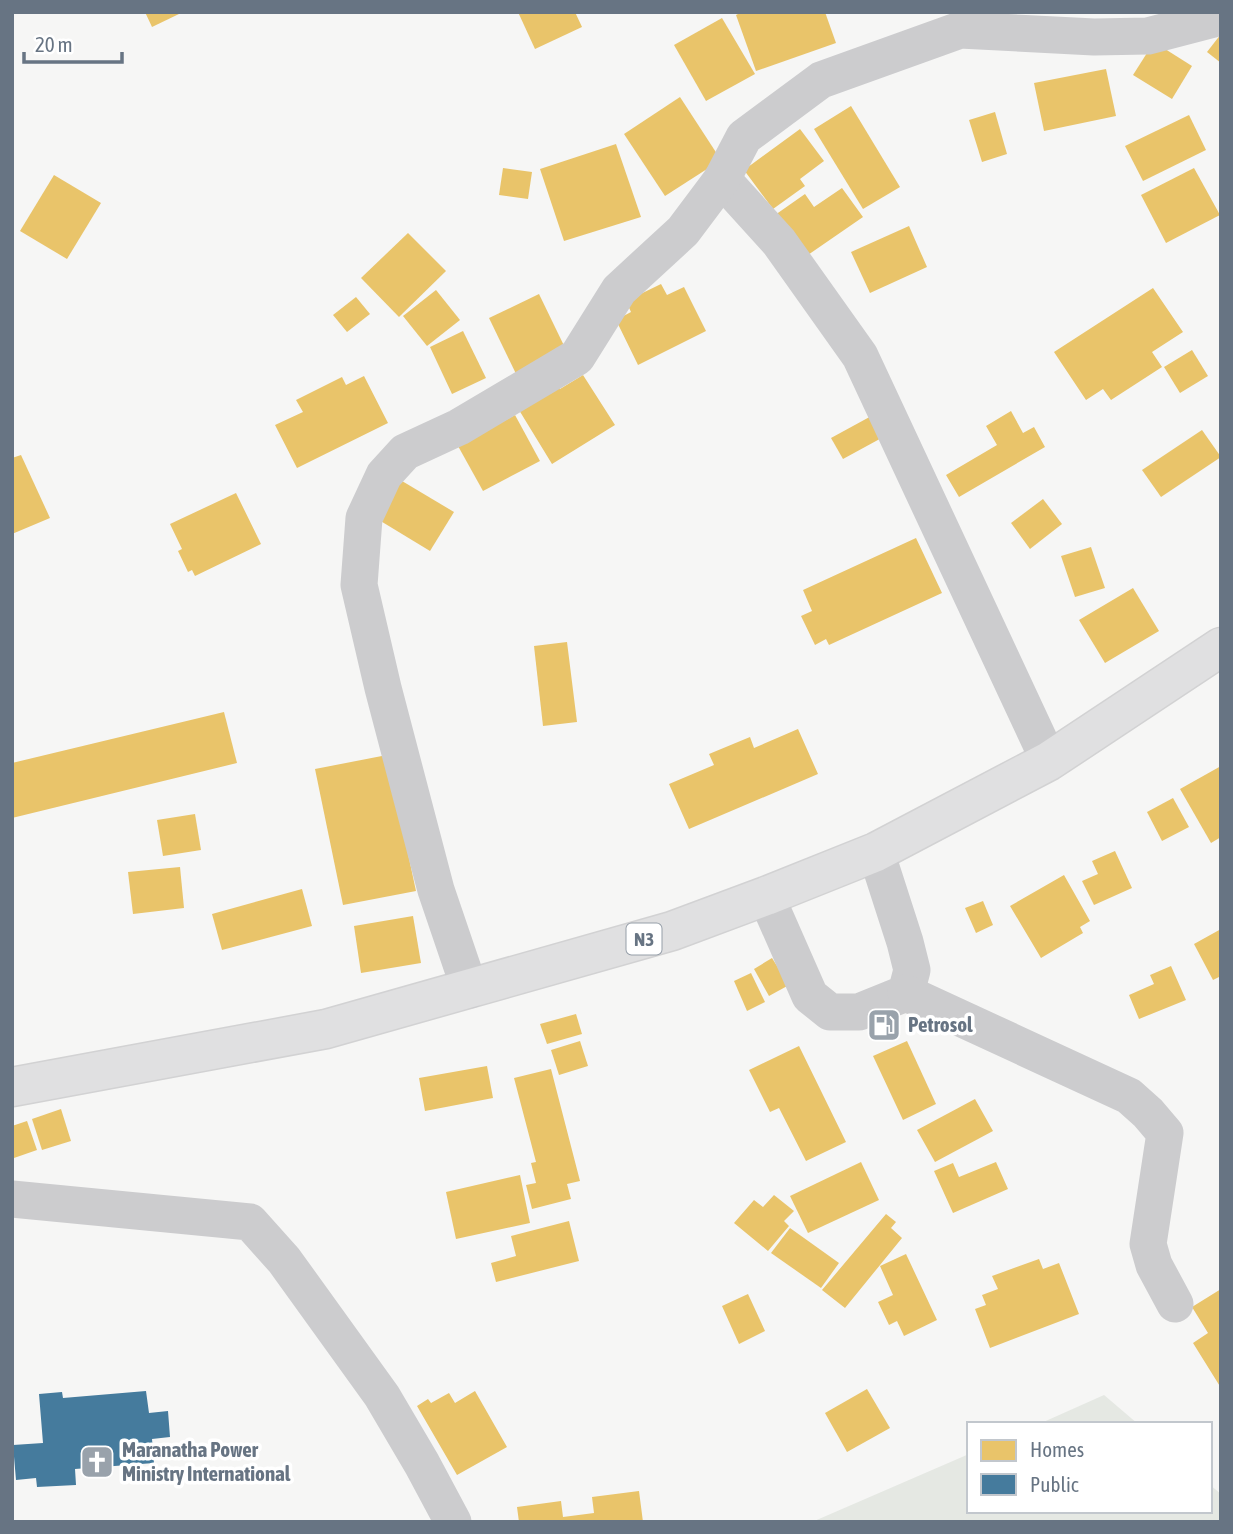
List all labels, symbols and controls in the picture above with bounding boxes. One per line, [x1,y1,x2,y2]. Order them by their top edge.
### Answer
scale bar [24,21,122,65]
text: 20 m [35,32,73,56]
road number: N3 [626,923,662,954]
fuel station icon: Petrosol [865,1006,903,1044]
place label: Petrosol [908,1012,973,1036]
legend [967,1422,1212,1513]
place label: Maranatha Power Ministry International [122,1437,291,1485]
text: Homes [1030,1437,1084,1461]
church icon: Maranatha Power Ministry International [78,1443,116,1481]
text: Public [1030,1472,1079,1496]

